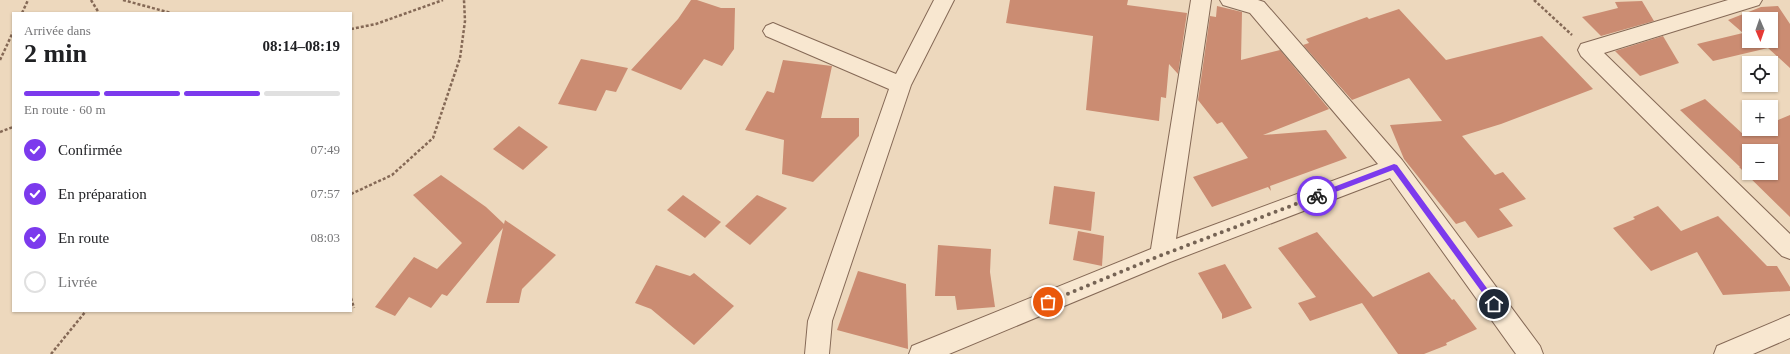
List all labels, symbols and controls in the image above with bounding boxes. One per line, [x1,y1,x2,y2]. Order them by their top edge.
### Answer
north arrow [1742,12,1778,48]
map controls [1742,12,1778,180]
text: Arrivée dans [24,23,91,38]
text: 08:14–08:19 [263,38,340,54]
text: 2 min [24,39,87,68]
button: locate [1742,56,1778,92]
button: + [1742,100,1778,136]
text: En route · 60 m [24,102,106,117]
icon: check [24,139,46,161]
text: Confirmée [58,142,122,158]
text: 07:49 [310,142,340,157]
button: − [1742,144,1778,180]
courier [1297,176,1337,216]
icon: check [24,183,46,205]
icon: bike [1306,185,1328,207]
text: En préparation [58,186,147,202]
text: 07:57 [310,186,340,201]
icon: check [24,227,46,249]
text: En route [58,230,109,246]
text: 08:03 [310,230,340,245]
text: Livrée [58,274,97,290]
pin [1031,285,1065,319]
pin [1477,287,1511,321]
icon: bag [1037,291,1059,313]
icon: home [1483,293,1505,315]

